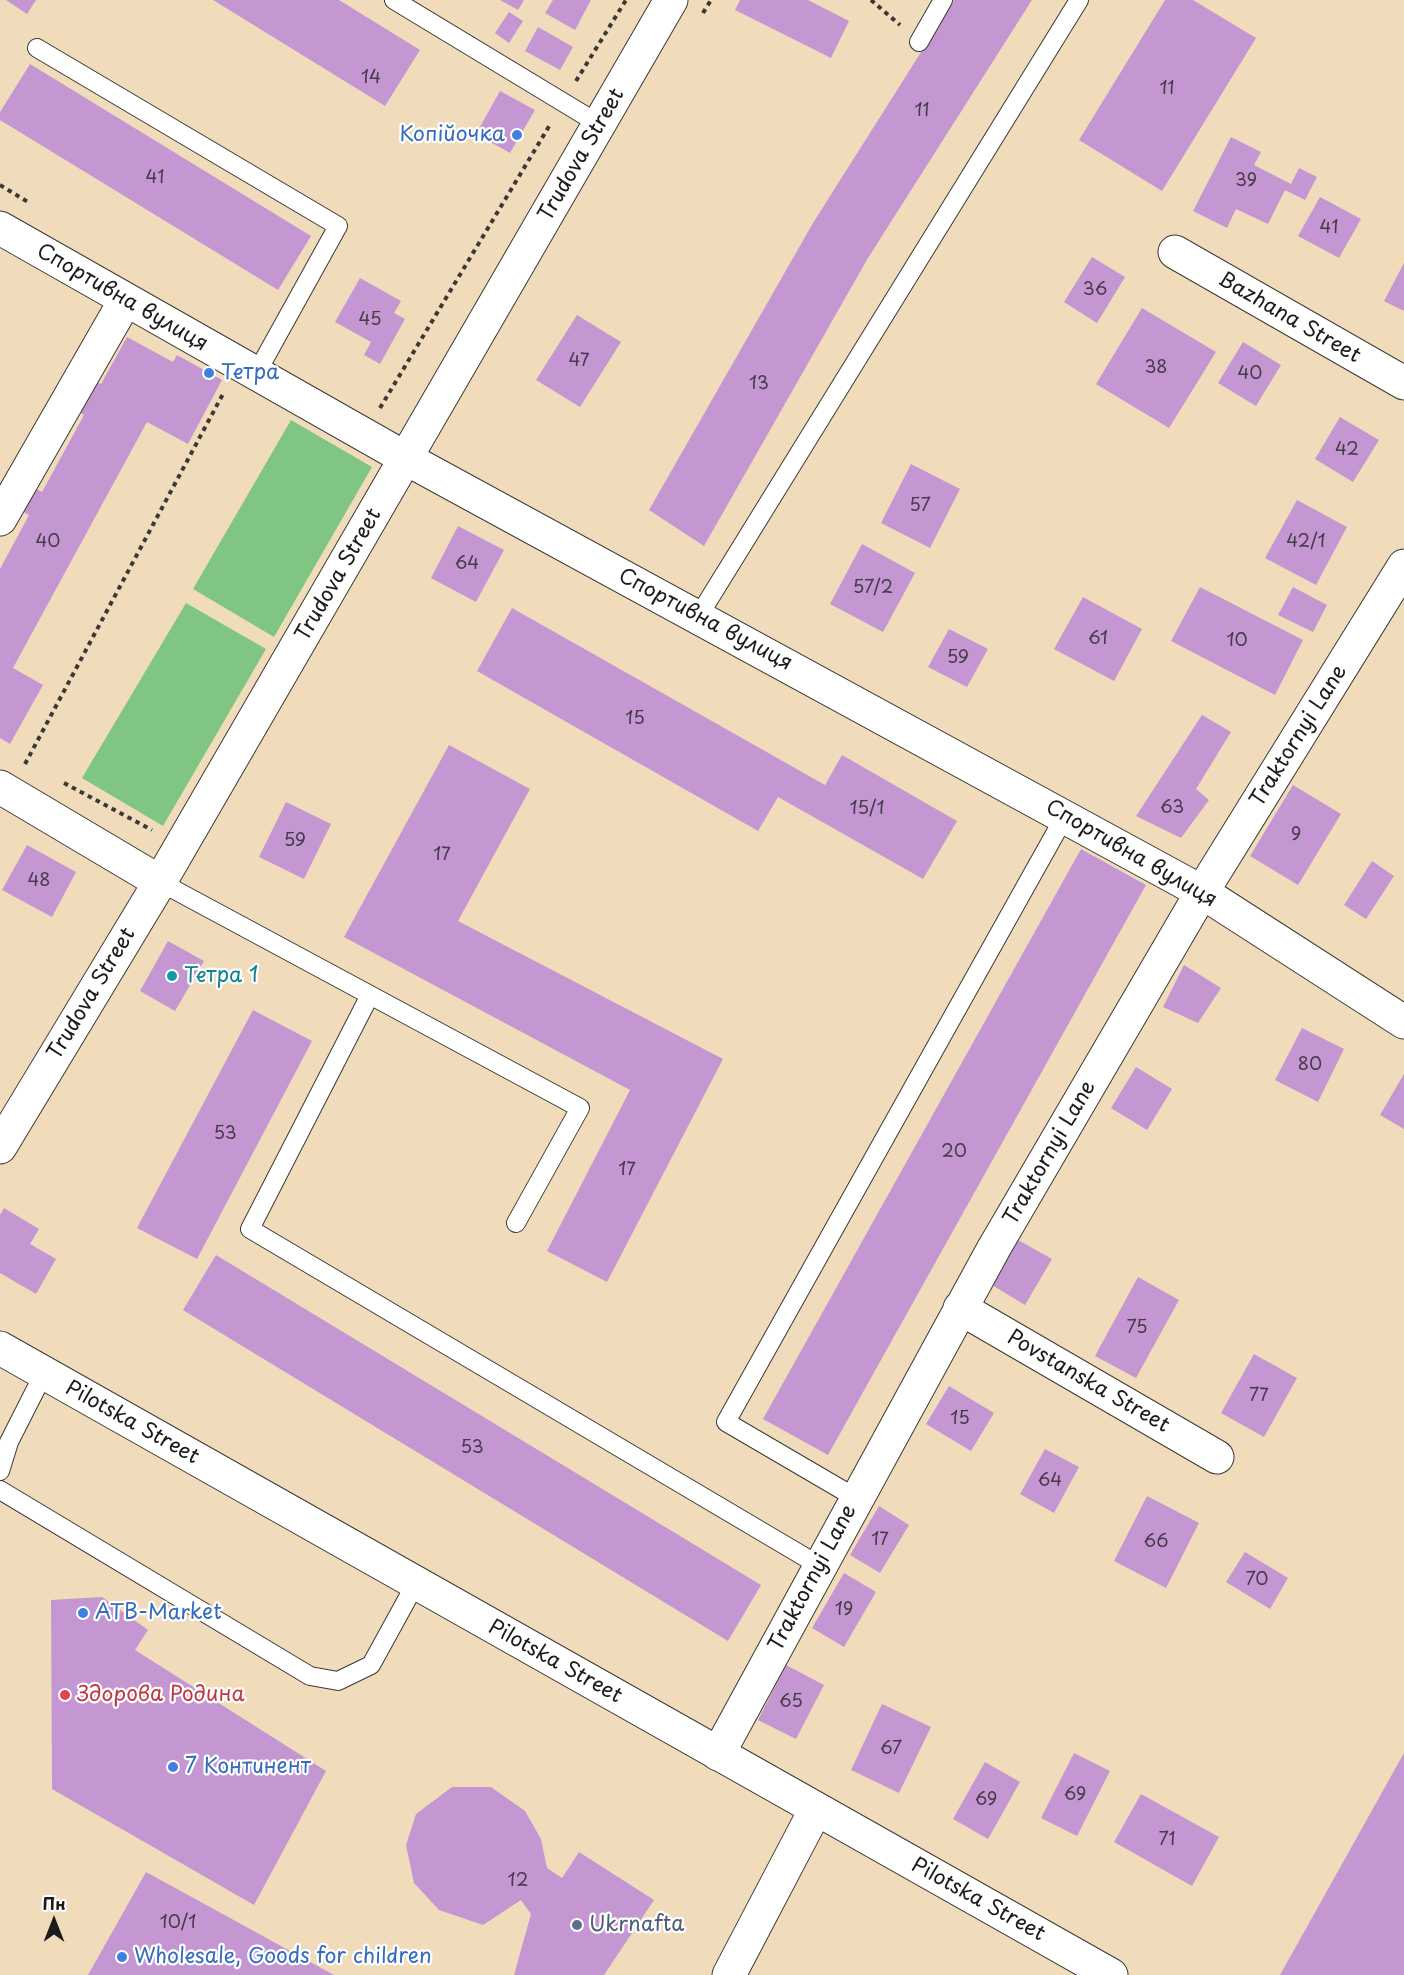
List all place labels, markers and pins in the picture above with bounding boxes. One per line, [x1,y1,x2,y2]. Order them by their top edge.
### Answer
place label: Копійочка [400,122,505,148]
marker: Копійочка [510,128,524,142]
place label: Тетра [221,360,279,386]
marker: Тетра [202,366,216,380]
place label: Тетра 1 [184,963,259,989]
marker: Тетра 1 [165,969,179,983]
place label: ATB-Market [95,1600,222,1626]
marker: ATB-Market [76,1606,90,1620]
place label: Здорова Родина [77,1682,245,1708]
marker: Здорова Родина [58,1688,72,1702]
place label: 7 Континент [185,1754,311,1780]
marker: 7 Континент [166,1760,180,1774]
place label: Ukrnafta [589,1912,684,1938]
marker: Ukrnafta [570,1918,584,1932]
place label: Wholesale, Goods for children [134,1944,432,1970]
marker: Wholesale, Goods for children [115,1950,129,1964]

